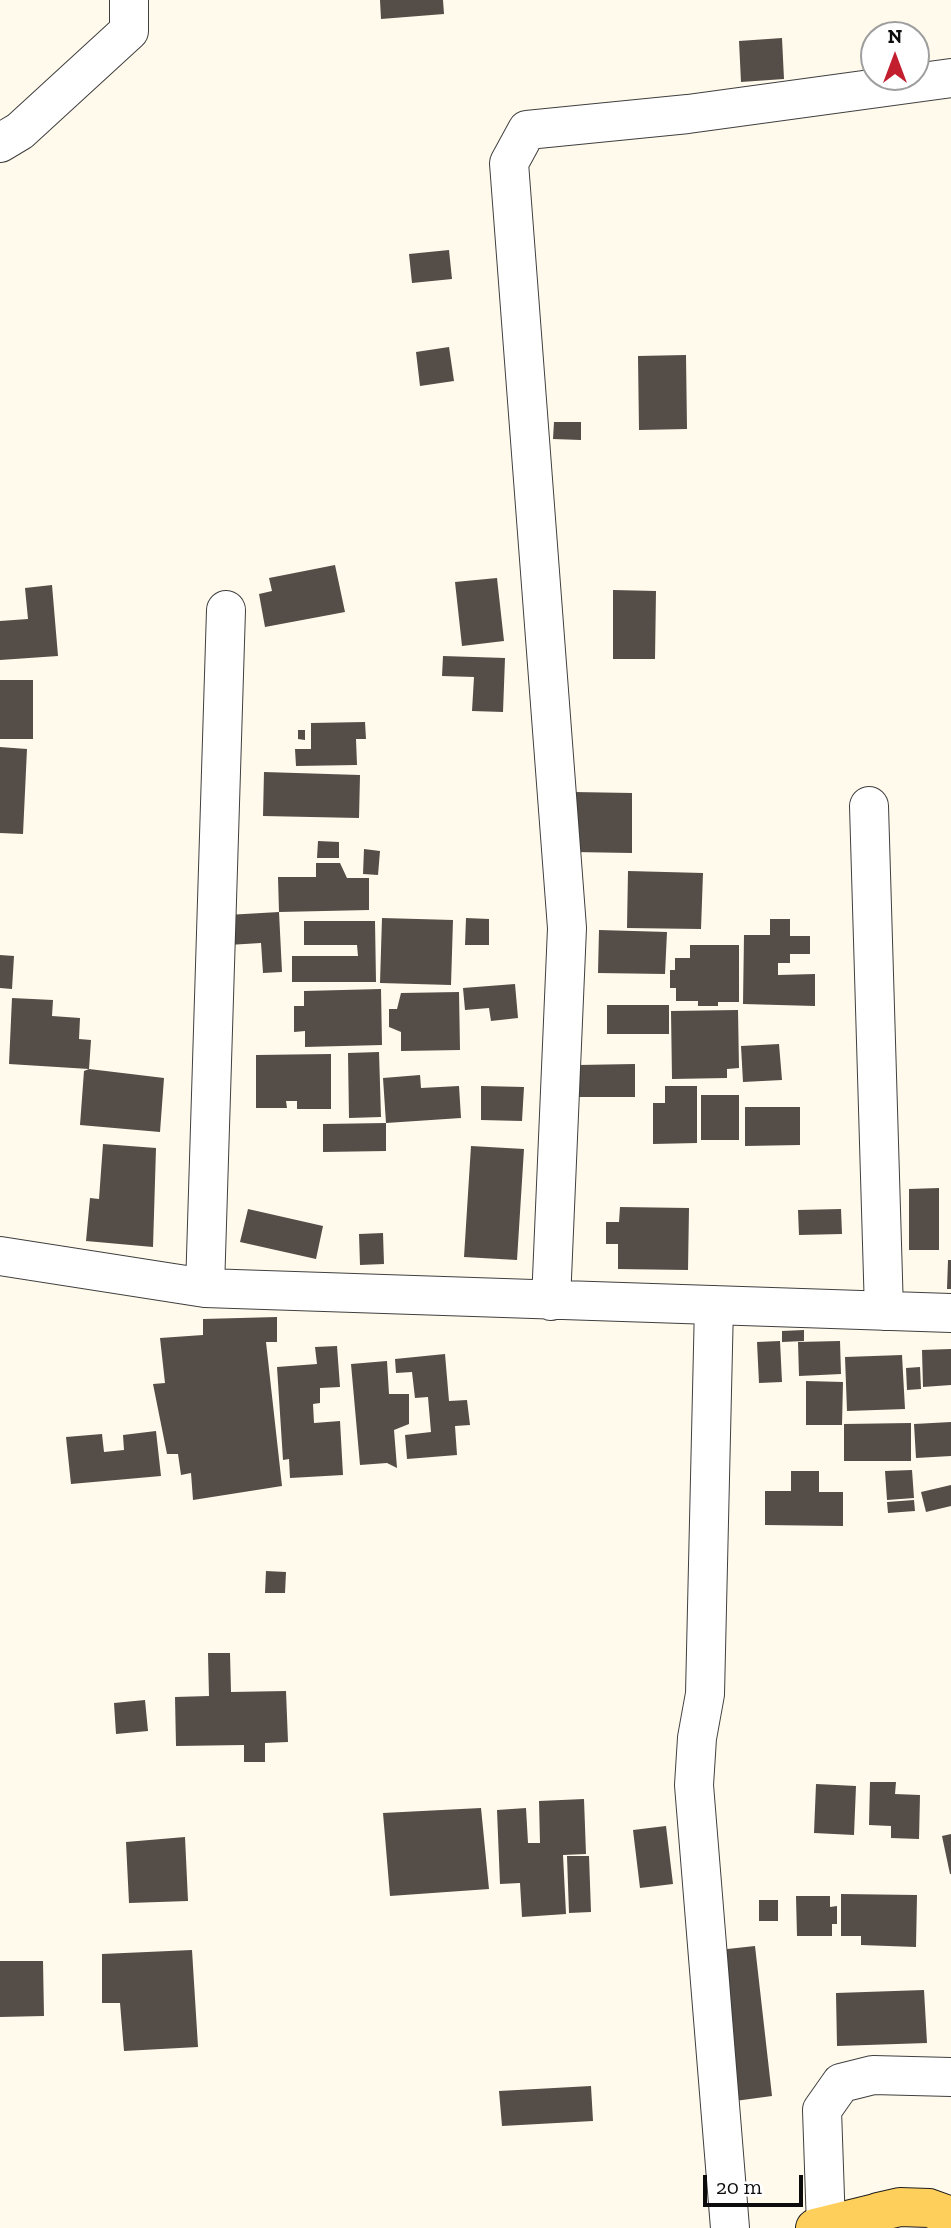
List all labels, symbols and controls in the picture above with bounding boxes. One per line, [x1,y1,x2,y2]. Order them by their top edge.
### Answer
north arrow [860,21,930,91]
text: N [888,25,902,48]
scale bar [706,2162,806,2206]
text: 20 m [716,2174,762,2199]

